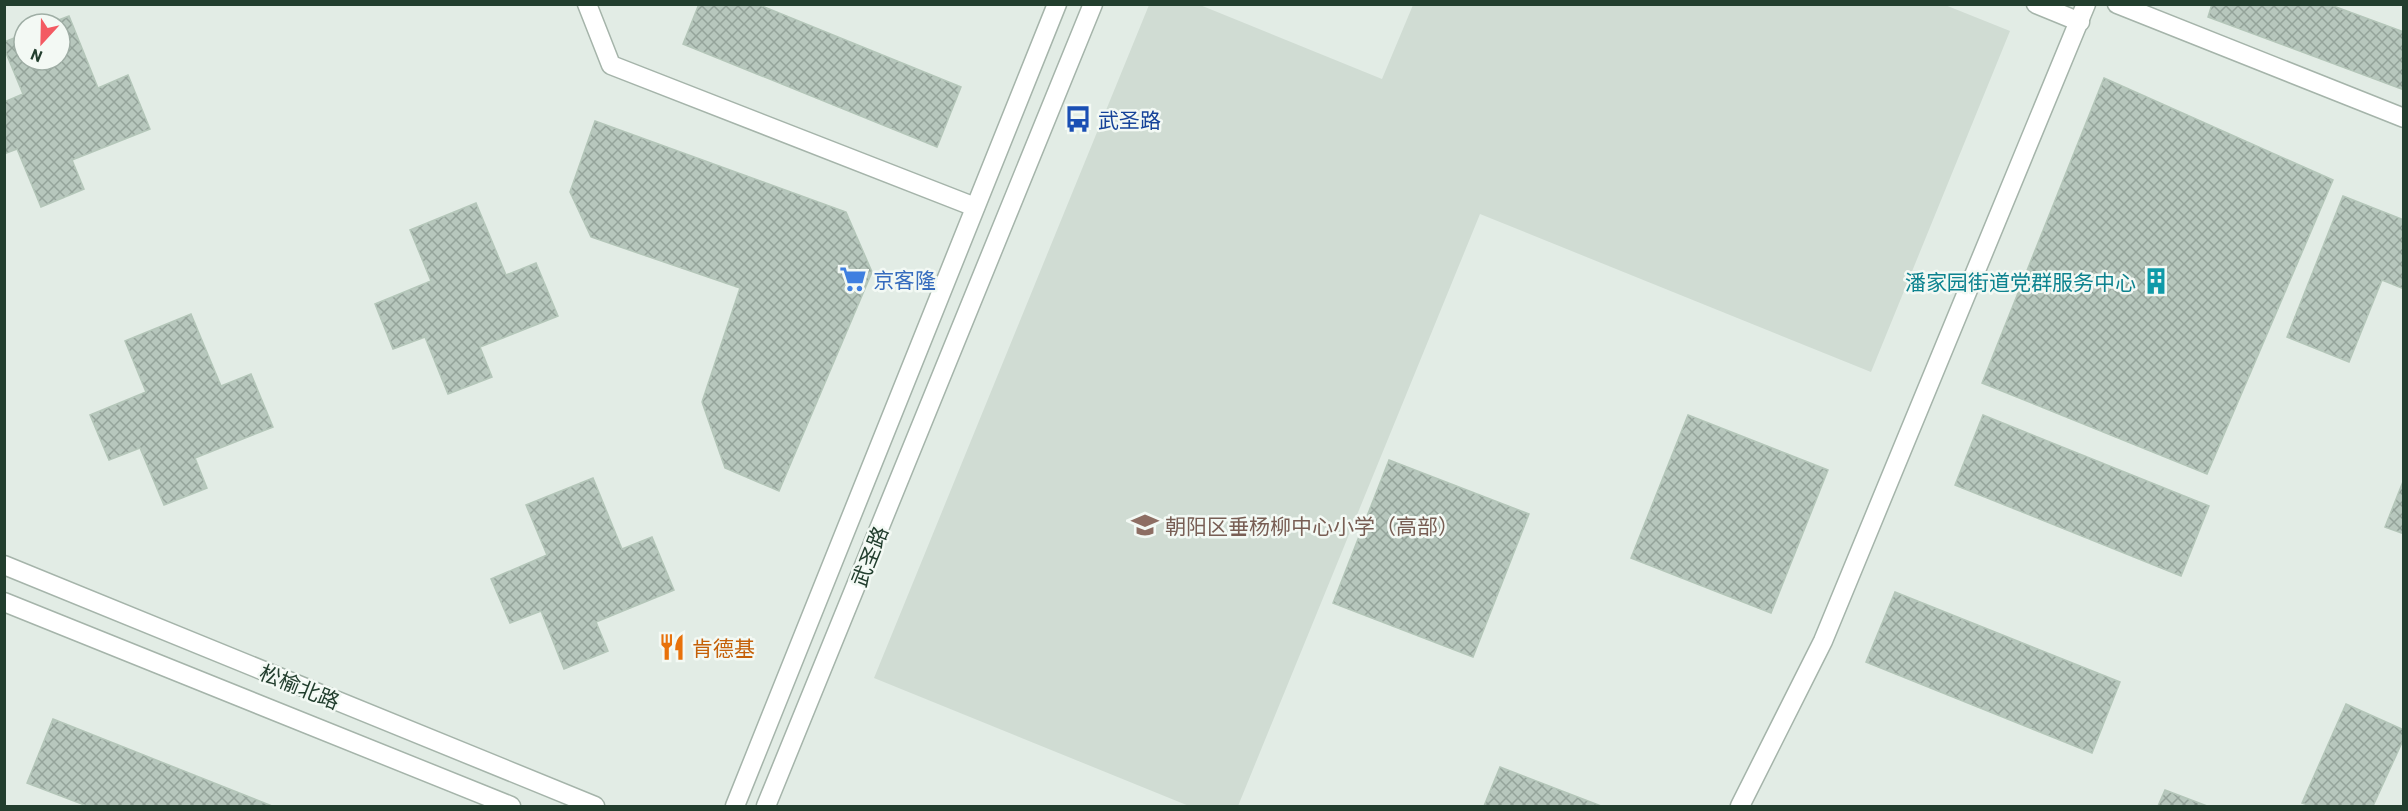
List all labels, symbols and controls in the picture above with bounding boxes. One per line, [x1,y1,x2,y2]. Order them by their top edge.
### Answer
north arrow [12,12,72,72]
text: N [28,46,45,67]
bus stop icon: 武圣路 [1063,104,1093,134]
place label: 武圣路 [1098,107,1161,132]
supermarket icon: 京客隆 [838,264,868,294]
building icon: 潘家园街道党群服务中心 [2141,266,2171,296]
place label: 京客隆 [873,267,936,292]
place label: 潘家园街道党群服务中心 [1905,269,2136,294]
school or university icon: 朝阳区垂杨柳中心小学（高部） [1130,510,1160,540]
place label: 朝阳区垂杨柳中心小学（高部） [1165,513,1459,538]
street label: 武圣路 [846,522,892,590]
restaurant icon: 肯德基 [657,632,687,662]
place label: 肯德基 [692,635,755,660]
street label: 松榆北路 [256,659,344,713]

